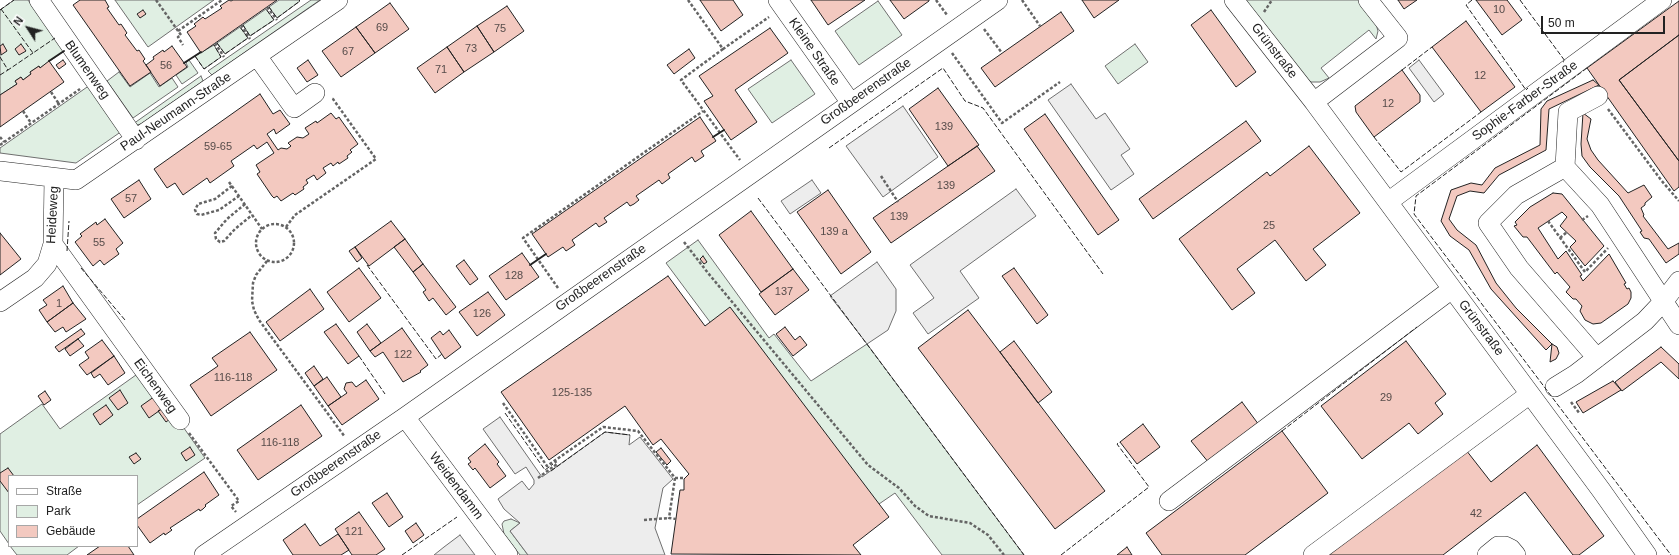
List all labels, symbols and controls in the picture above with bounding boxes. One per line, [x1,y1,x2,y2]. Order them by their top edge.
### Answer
house number: 10 [1493,3,1505,17]
north arrow [8,8,48,48]
scale bar [1543,8,1667,34]
text: N [11,14,25,28]
street label: Kleine Straße [785,15,843,89]
text: 50 m [1548,16,1575,30]
street label: Grünstraße [1248,20,1300,82]
house number: 69 [376,21,388,35]
house number: 75 [494,22,506,36]
street label: Blumenweg [61,38,113,102]
house number: 73 [465,42,477,56]
house number: 67 [342,45,354,59]
street label: Großbeerenstraße [818,55,914,129]
street label: Sophie-Farber-Straße [1469,58,1581,144]
house number: 56 [160,59,172,73]
house number: 71 [435,63,447,77]
street label: Paul-Neumann-Straße [118,69,234,155]
house number: 12 [1474,69,1486,83]
house number: 12 [1382,97,1394,111]
house number: 139 [935,120,953,134]
house number: 59-65 [204,140,232,154]
house number: 139 [937,179,955,193]
street label: Heideweg [44,186,62,244]
house number: 57 [125,192,137,206]
house number: 139 [890,210,908,224]
house number: 25 [1263,219,1275,233]
house number: 139 a [820,225,848,239]
house number: 55 [93,236,105,250]
street label: Großbeerenstraße [553,241,649,315]
house number: 128 [505,269,523,283]
house number: 137 [775,285,793,299]
house number: 1 [56,297,62,311]
street label: Grünstraße [1455,297,1507,359]
house number: 126 [473,307,491,321]
house number: 122 [394,348,412,362]
street label: Eichenweg [130,356,180,416]
house number: 116-118 [214,371,252,385]
house number: 125-135 [552,386,592,400]
house number: 29 [1380,391,1392,405]
street label: Großbeerenstraße [288,427,384,501]
house number: 116-118 [261,436,299,450]
street label: Weidendamm [426,449,486,523]
legend [8,475,138,547]
text: Straße [46,484,82,498]
text: Park [46,504,71,518]
house number: 42 [1470,507,1482,521]
text: Gebäude [46,524,95,538]
house number: 121 [345,525,363,539]

